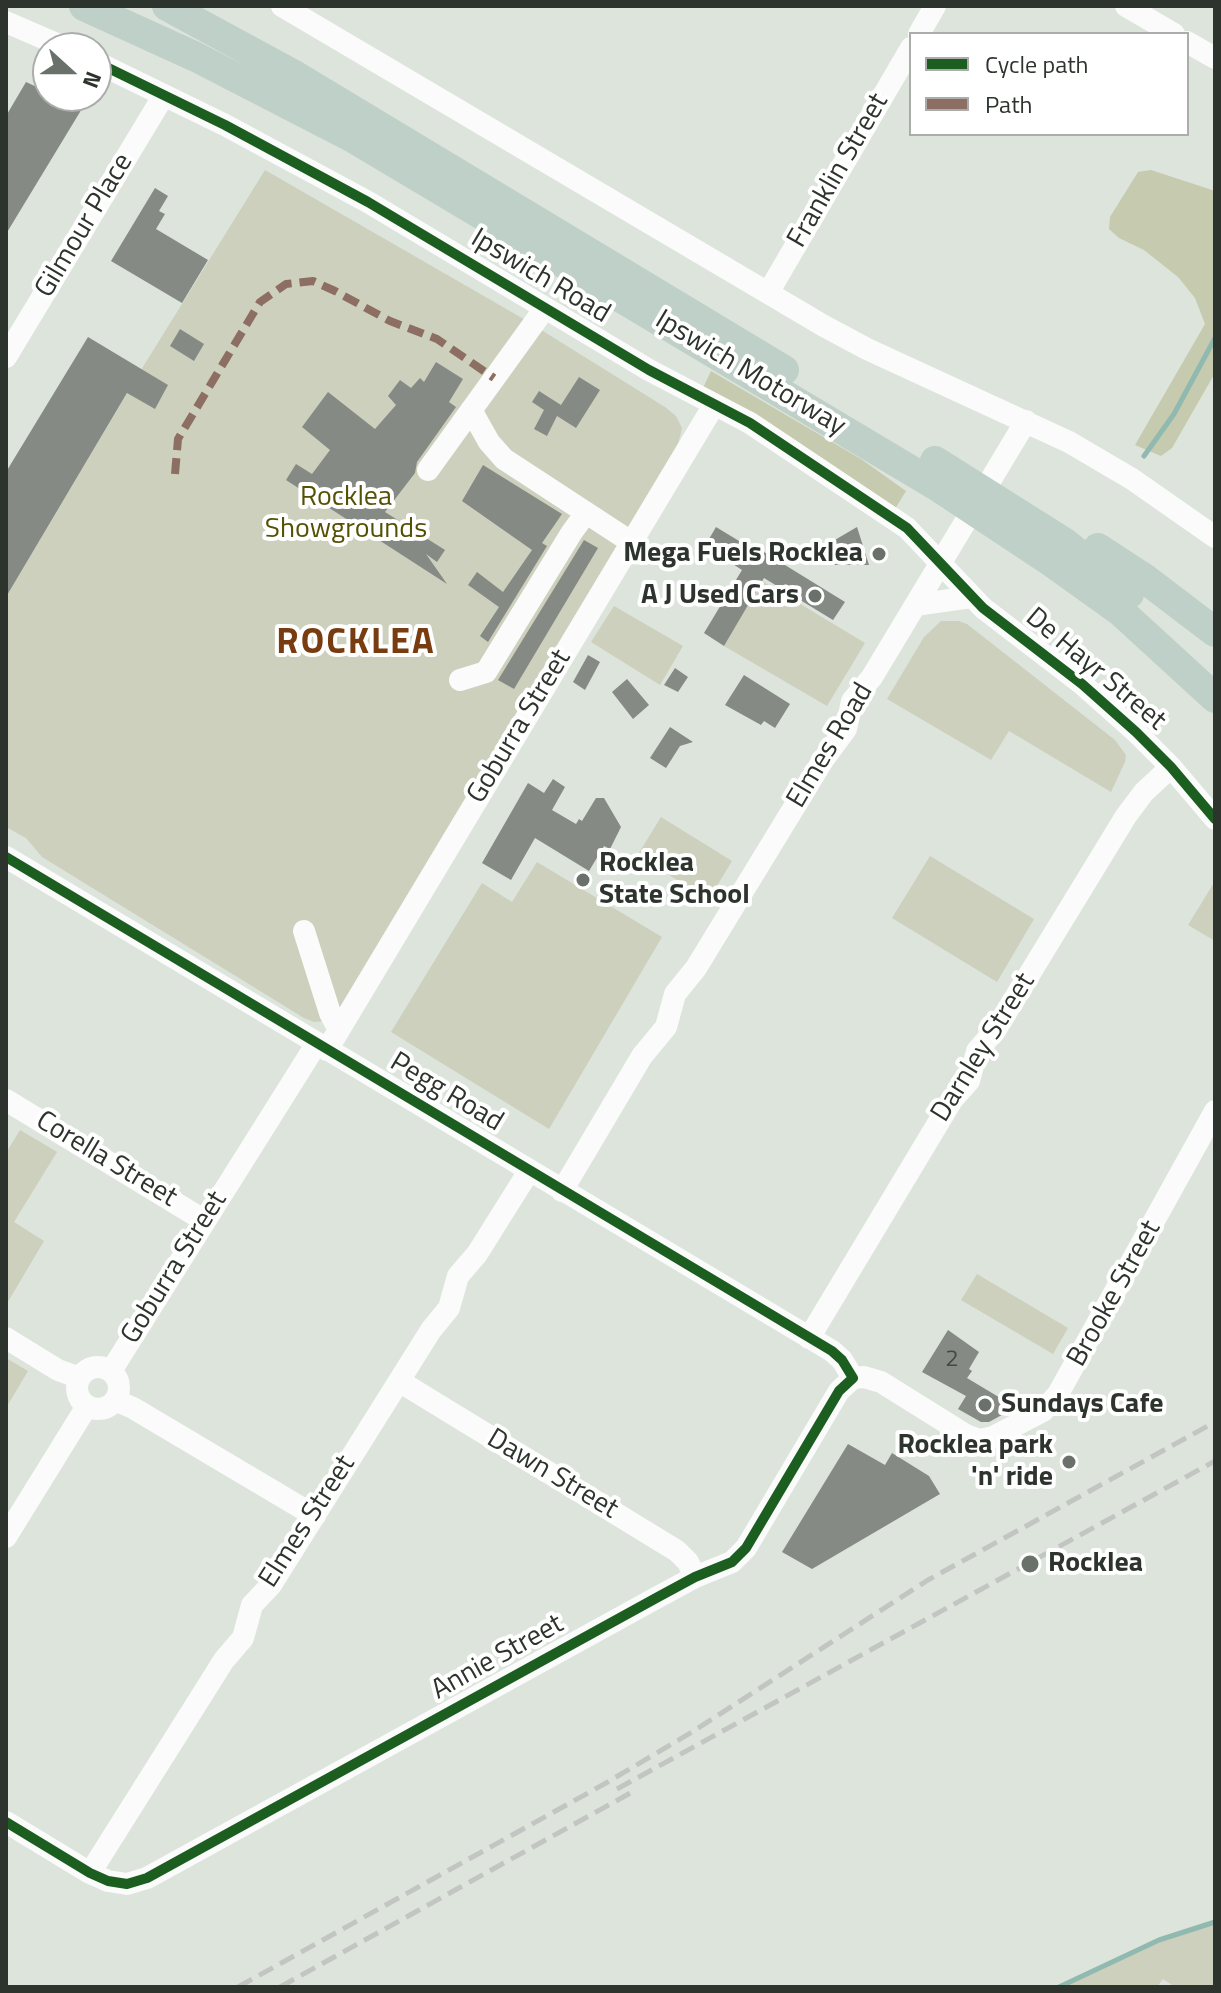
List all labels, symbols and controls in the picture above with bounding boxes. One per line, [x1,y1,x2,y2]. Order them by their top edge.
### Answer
north arrow [32,32,112,112]
legend [909,32,1189,136]
text: Cycle path [985,46,1088,82]
text: N [74,67,111,93]
text: Path [985,86,1032,122]
street label: Franklin Street [781,88,897,254]
street label: Gilmour Place [29,148,141,304]
street label: Ipswich Road [464,222,616,332]
street label: Ipswich Motorway [649,304,851,444]
park label: Rocklea Showgrounds [265,481,427,547]
place label: Mega Fuels Rocklea [623,537,863,571]
marker: Mega Fuels Rocklea [870,545,888,563]
place label: A J Used Cars [641,579,799,613]
marker: A J Used Cars [806,587,824,605]
street label: De Hayr Street [1018,602,1172,738]
district label: ROCKLEA [276,622,436,666]
street label: Goburra Street [461,644,579,810]
street label: Elmes Road [781,678,881,814]
place label: Rocklea State School [599,847,750,913]
marker: Rocklea State School [574,871,592,889]
street label: Darnley Street [925,967,1043,1129]
street label: Pegg Road [383,1046,509,1140]
street label: Corella Street [29,1105,183,1215]
street label: Goburra Street [115,1186,235,1350]
street label: Brooke Street [1061,1215,1169,1373]
house number: 2 [945,1346,959,1374]
place label: Sundays Cafe [1001,1388,1164,1422]
marker: Sundays Cafe [976,1396,994,1414]
street label: Dawn Street [480,1423,624,1527]
place label: Rocklea park 'n' ride [897,1429,1053,1495]
street label: Elmes Street [253,1450,363,1594]
marker: Rocklea park 'n' ride [1060,1453,1078,1471]
place label: Rocklea [1048,1547,1143,1581]
marker: Rocklea [1019,1553,1041,1575]
street label: Annie Street [426,1608,570,1708]

